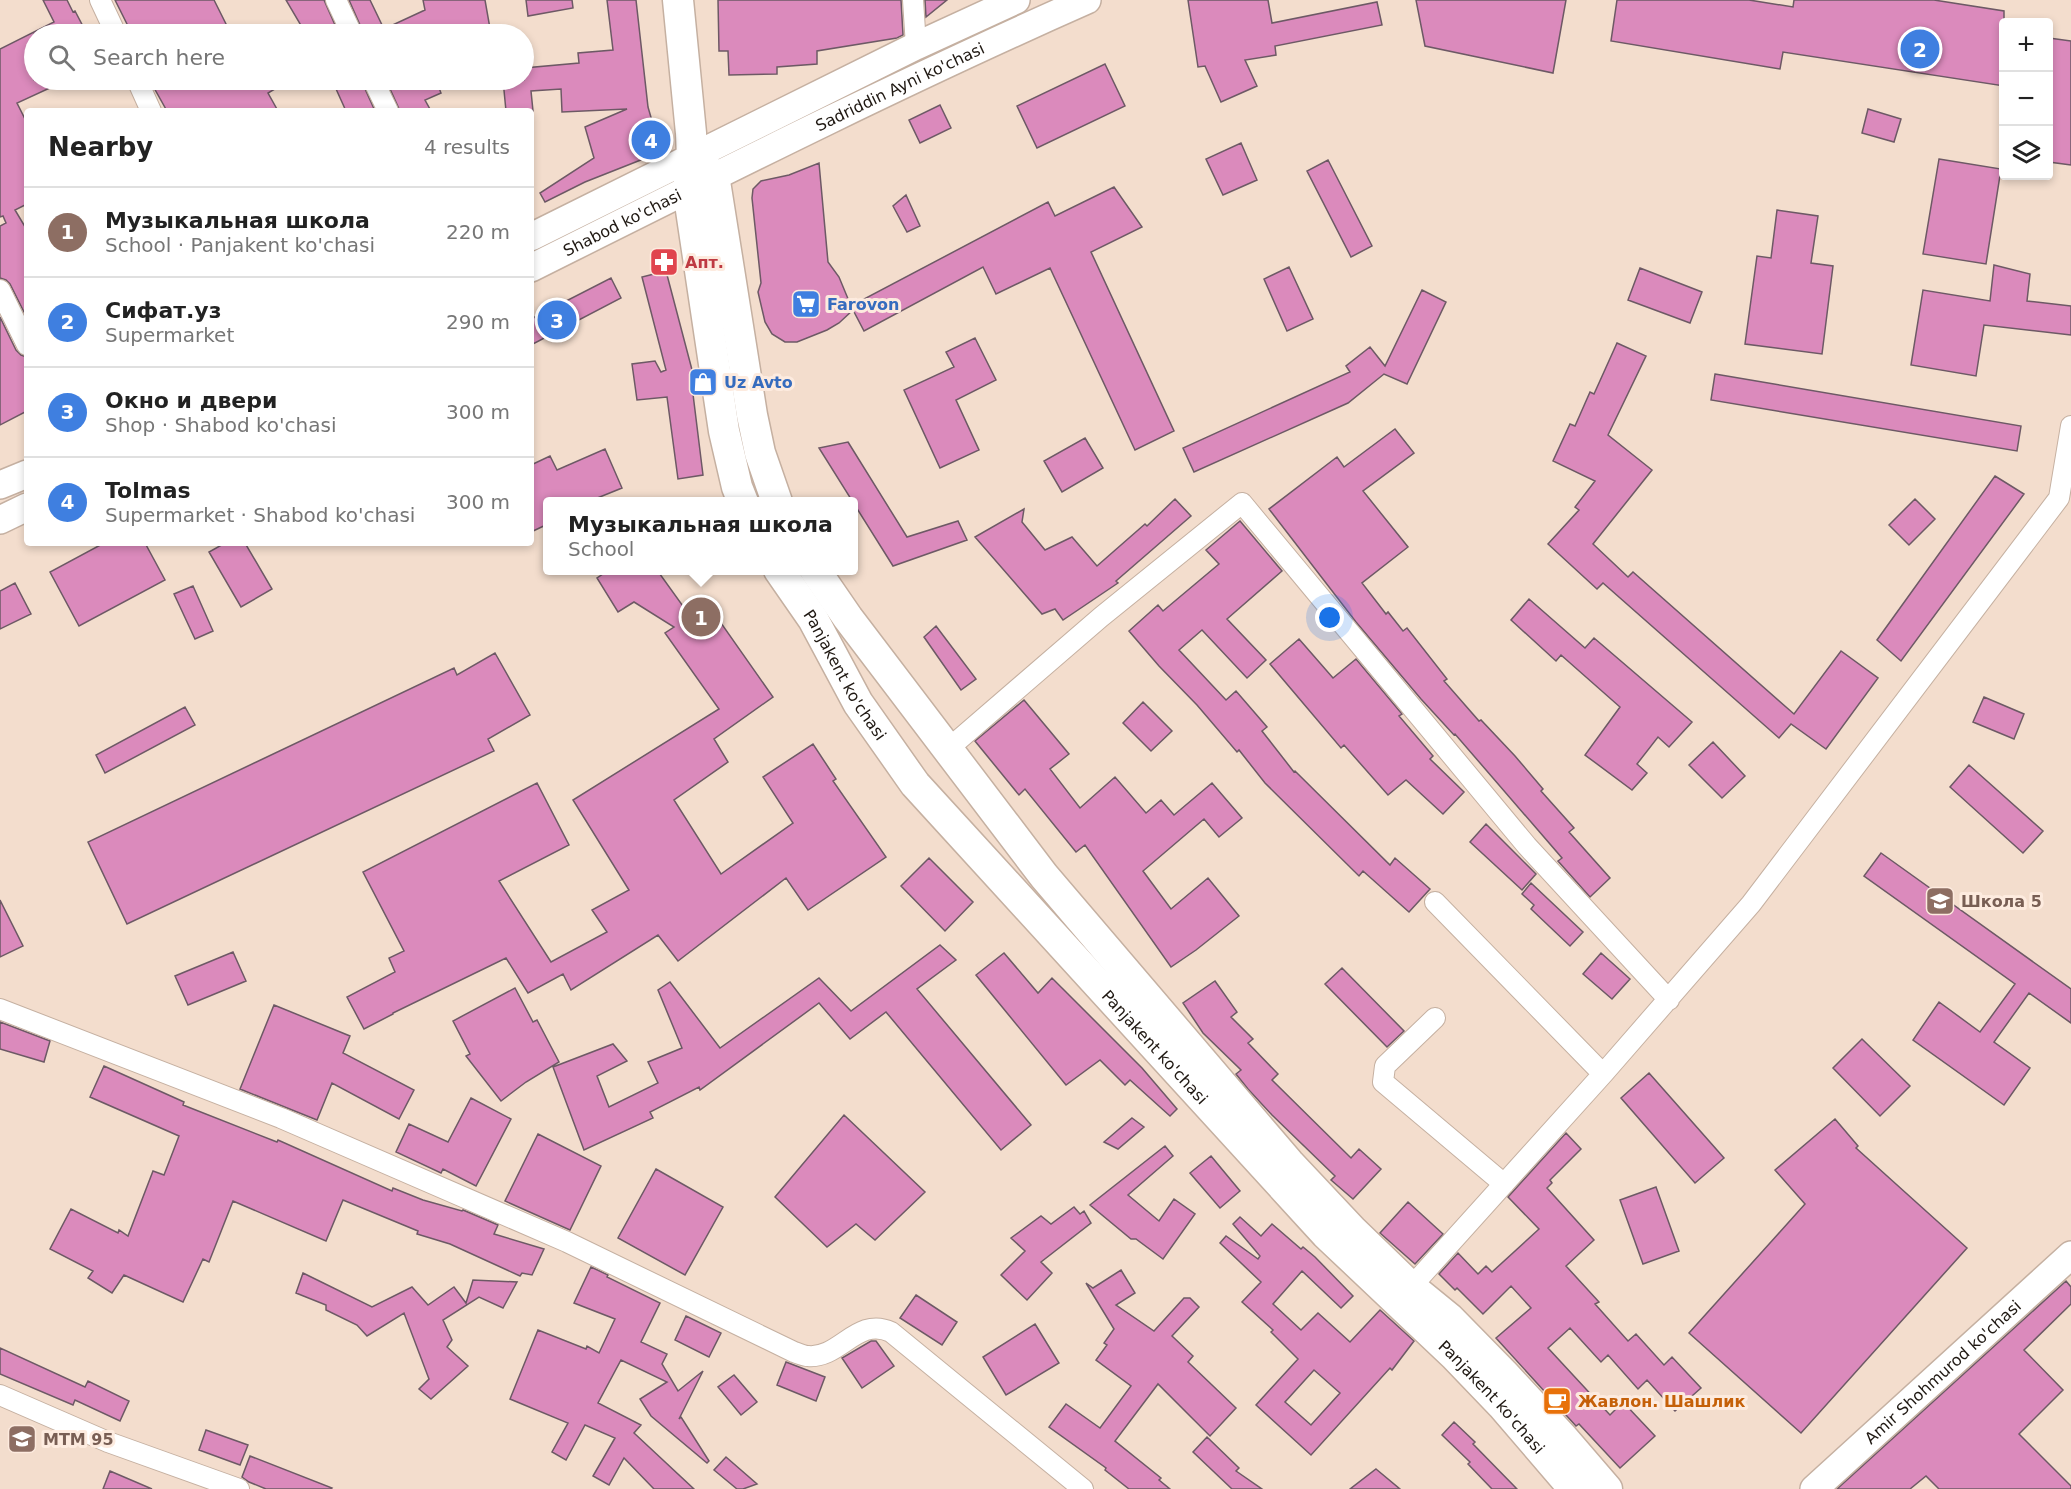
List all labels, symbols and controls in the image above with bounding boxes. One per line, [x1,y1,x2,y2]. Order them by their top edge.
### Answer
map controls [1999,18,2053,180]
button: + [1999,18,2053,72]
search box [24,24,534,90]
pin: 2 [1900,26,1940,72]
street label: Sadriddin Ayni ko'chasi [812,38,987,135]
icon: search [45,41,78,74]
text: Search here [93,45,225,70]
button: − [1999,72,2053,126]
pin: 4 [632,118,670,162]
button: layers [1999,126,2053,180]
text: Nearby [48,132,153,162]
text: 4 results [424,135,510,159]
street label: Shabod ko'chasi [560,185,685,260]
text: Музыкальная школа [105,208,370,233]
text: 1 [61,220,74,244]
text: 220 m [446,220,510,244]
text: School · Panjakent ko'chasi [105,233,375,257]
pharmacy icon: Апт. [648,246,680,278]
place label: Апт. [685,253,724,272]
supermarket icon: Farovon [790,288,822,320]
place label: Farovon [827,295,899,314]
text: Сифат.уз [105,298,221,323]
pin: 3 [538,298,576,342]
text: 2 [61,310,74,334]
text: 290 m [446,310,510,334]
text: Supermarket [105,323,234,347]
shop icon: Uz Avto [687,366,719,398]
place label: Uz Avto [724,373,793,392]
text: Окно и двери [105,388,277,413]
text: 3 [61,400,74,424]
text: 300 m [446,400,510,424]
text: Shop · Shabod ko'chasi [105,413,337,437]
text: Tolmas [105,478,191,503]
text: 4 [61,490,74,514]
text: 300 m [446,490,510,514]
popup [543,497,858,575]
text: Supermarket · Shabod ko'chasi [105,503,415,527]
text: Музыкальная школа [568,512,833,537]
text: School [568,537,634,561]
pin: 1 [682,594,720,640]
your location [1315,603,1344,632]
street label: Panjakent ko'chasi [800,606,890,744]
school or university icon: Школа 5 [1924,885,1956,917]
place label: Школа 5 [1961,892,2042,911]
street label: Panjakent ko'chasi [1098,986,1212,1108]
street label: Amir Shohmurod ko'chasi [1861,1296,2025,1448]
street label: Panjakent ko'chasi [1435,1336,1549,1457]
cafe icon: Жавлон. Шашлик [1541,1385,1573,1417]
place label: Жавлон. Шашлик [1578,1392,1745,1411]
school or university icon: МТМ 95 [6,1423,38,1455]
place label: МТМ 95 [43,1430,114,1449]

